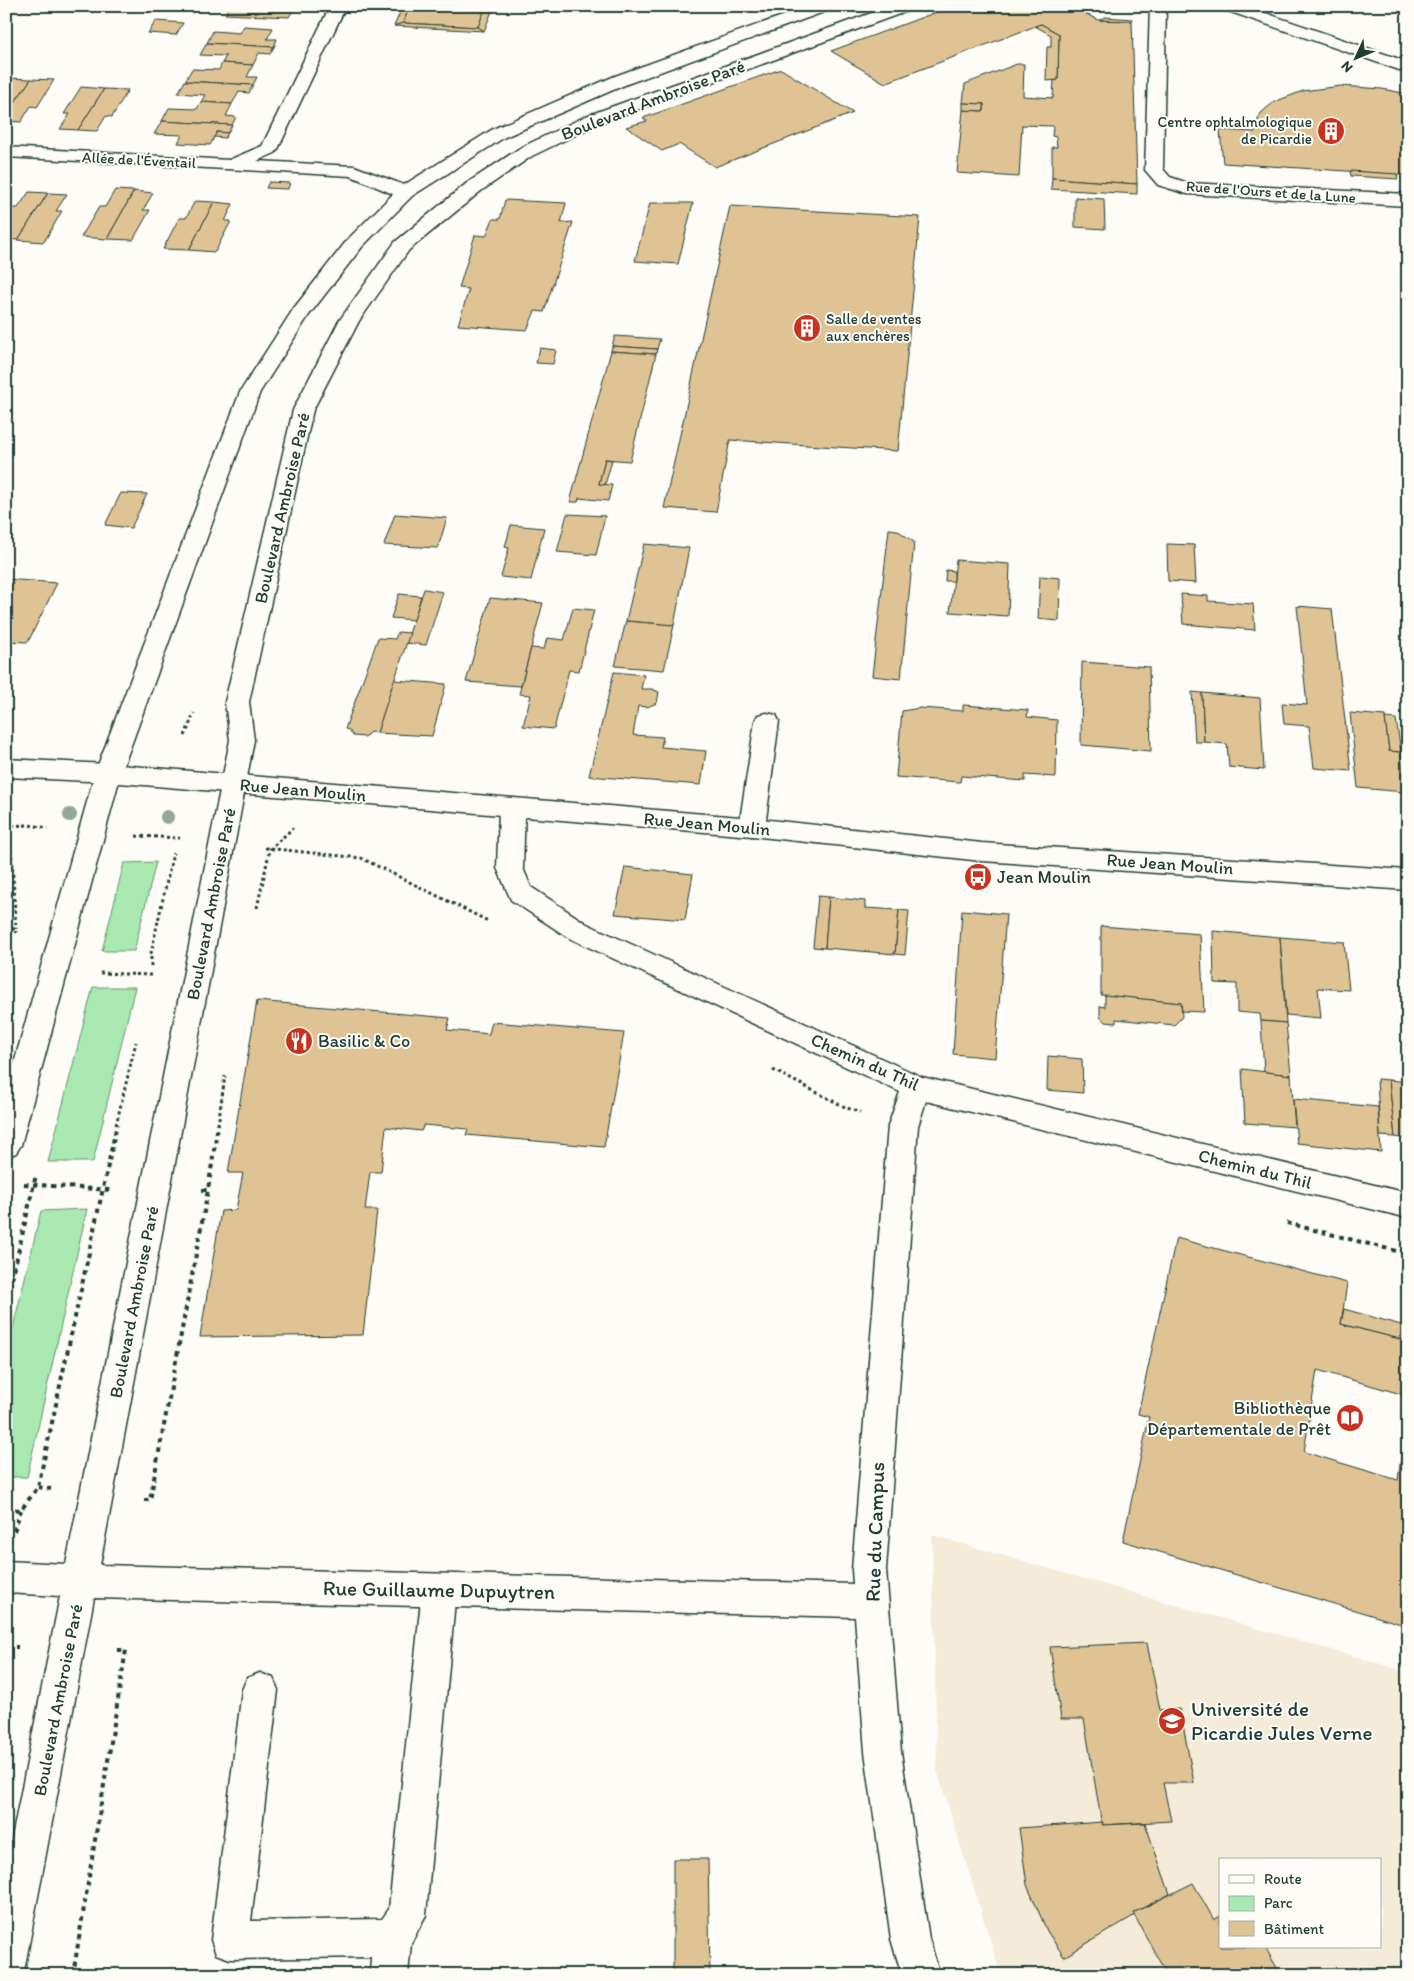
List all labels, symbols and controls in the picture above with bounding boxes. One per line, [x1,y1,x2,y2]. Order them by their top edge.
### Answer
north arrow [1332,32,1382,82]
street label: Boulevard Ambroise Paré [558,55,748,145]
text: N [1338,57,1356,76]
place label: Centre ophtalmologique de Picardie [1158,113,1312,148]
building icon: Centre ophtalmologique de Picardie [1316,116,1346,146]
street label: Allée de l'Éventail [82,148,197,172]
street label: Rue de l'Ours et de la Lune [1185,177,1357,207]
place label: Salle de ventes aux enchères [826,310,922,345]
building icon: Salle de ventes aux enchères [792,313,822,343]
street label: Boulevard Ambroise Paré [249,410,315,606]
street label: Rue Jean Moulin [239,774,367,806]
street label: Boulevard Ambroise Paré [182,806,240,1002]
street label: Rue Jean Moulin [643,808,771,840]
street label: Rue Jean Moulin [1106,849,1234,879]
bus stop icon: Jean Moulin [963,862,993,892]
place label: Jean Moulin [997,866,1091,888]
restaurant icon: Basilic & Co [284,1026,314,1056]
street label: Chemin du Thil [807,1028,923,1096]
place label: Basilic & Co [318,1030,410,1052]
street label: Chemin du Thil [1196,1144,1314,1194]
street label: Boulevard Ambroise Paré [105,1204,163,1400]
place label: Bibliothèque Départementale de Prêt [1147,1397,1331,1440]
library icon: Bibliothèque Départementale de Prêt [1335,1403,1365,1433]
street label: Rue du Campus [860,1461,889,1603]
street label: Rue Guillaume Dupuytren [323,1575,555,1604]
street label: Boulevard Ambroise Paré [29,1602,87,1798]
place label: Université de Picardie Jules Verne [1191,1696,1372,1745]
school or university icon: Université de Picardie Jules Verne [1157,1706,1187,1736]
legend [1219,1858,1382,1948]
text: Route [1264,1870,1302,1888]
text: Parc [1264,1894,1293,1912]
text: Bâtiment [1264,1920,1325,1938]

